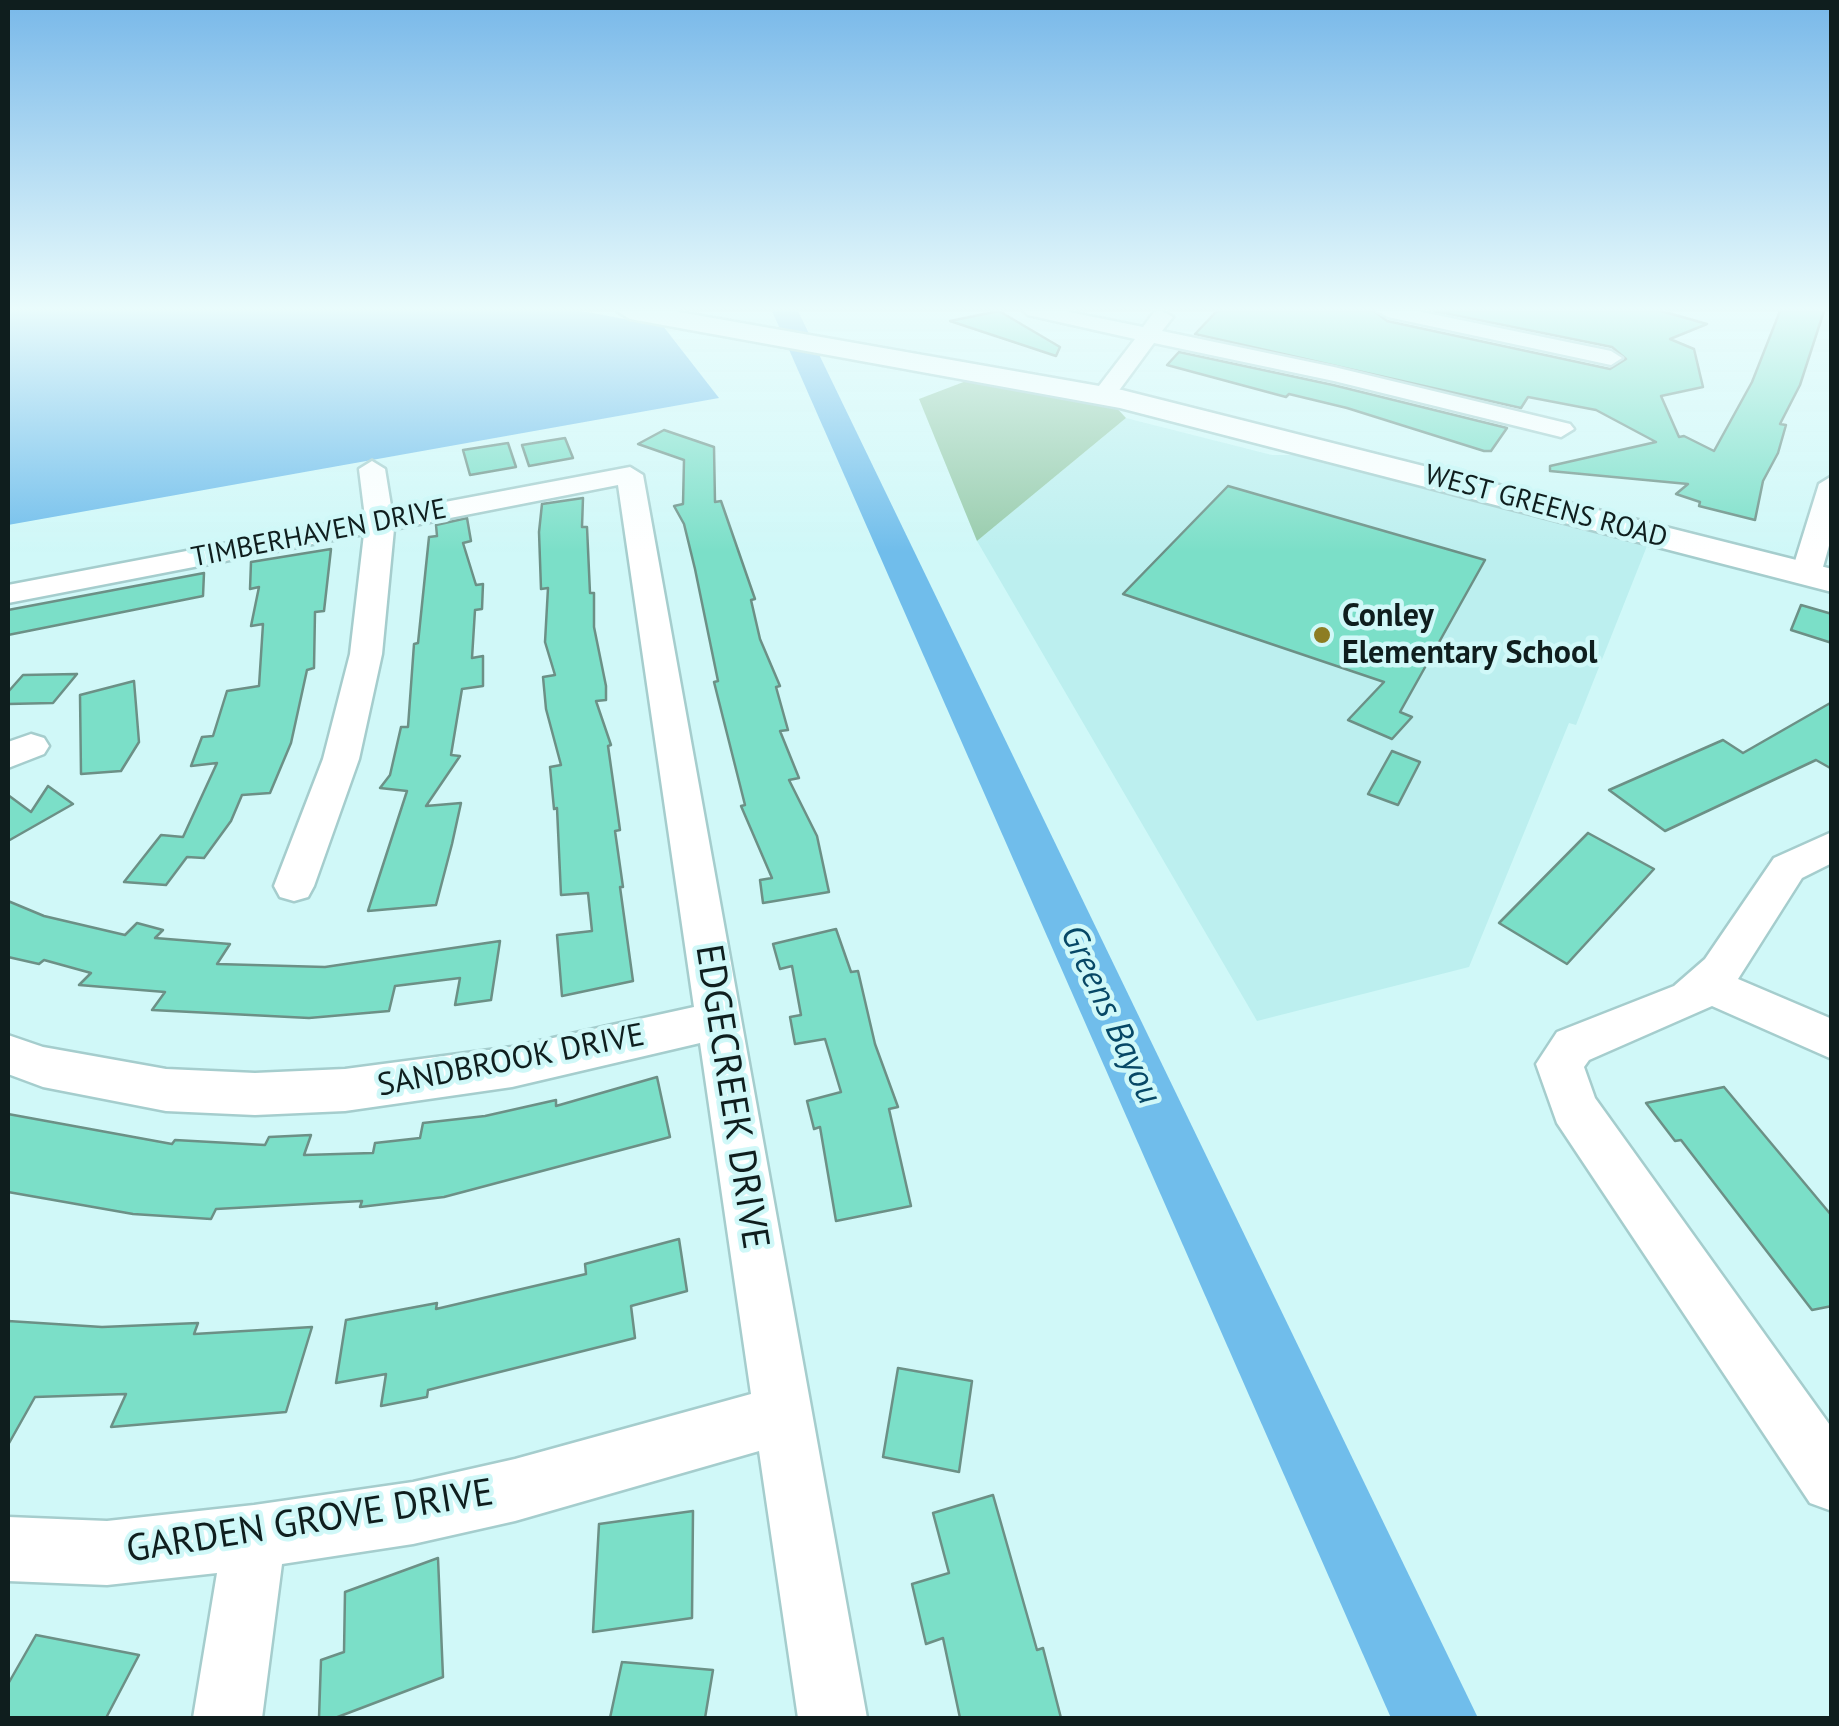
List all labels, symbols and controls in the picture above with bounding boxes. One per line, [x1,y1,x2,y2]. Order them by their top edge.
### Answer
street label: WEST GREENS ROAD [1421,458,1671,556]
street label: TIMBERHAVEN DRIVE [189,493,449,575]
place label: Conley Elementary School [1342,598,1598,673]
marker: Conley Elementary School [1311,624,1333,646]
water label: Greens Bayou [1050,919,1170,1111]
street label: EDGECREEK DRIVE [684,941,778,1253]
street label: SANDBROOK DRIVE [374,1016,648,1106]
street label: GARDEN GROVE DRIVE [123,1470,497,1574]

